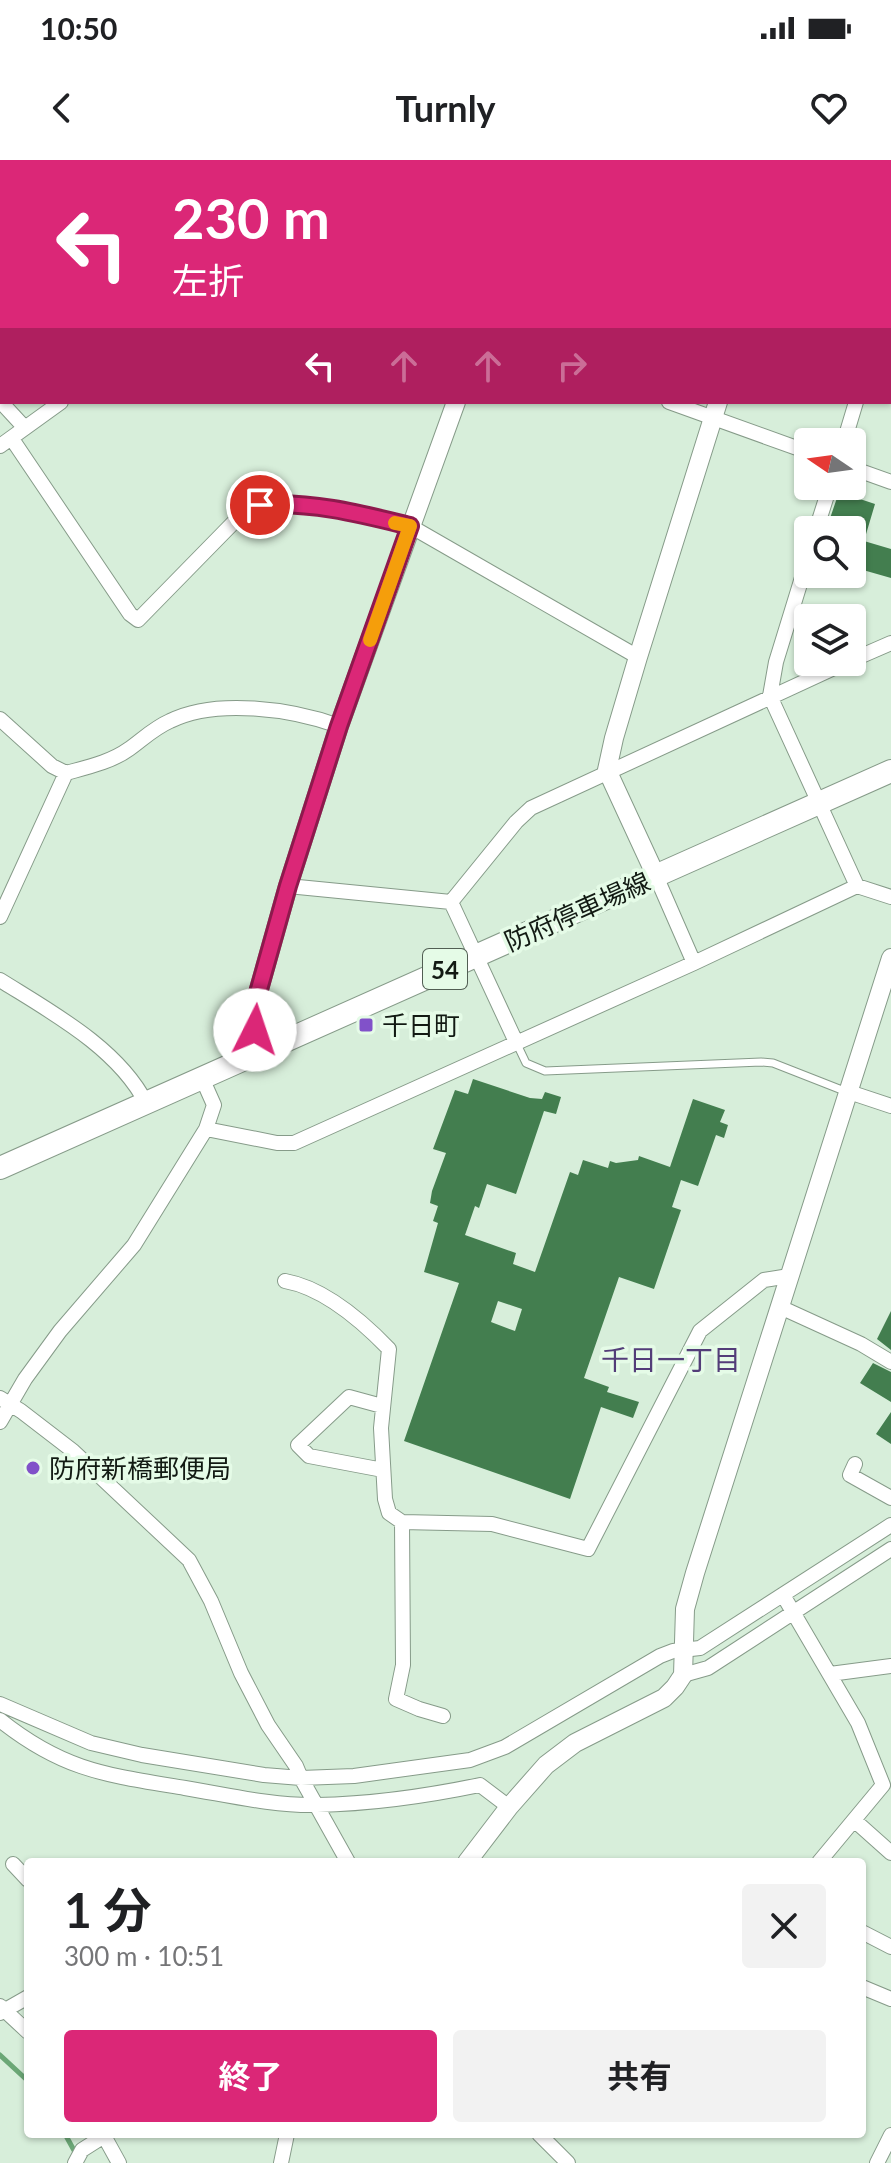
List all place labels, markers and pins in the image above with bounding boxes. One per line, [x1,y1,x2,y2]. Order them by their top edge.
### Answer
pin [226,471,294,539]
place label: 千日町 [382,1009,460,1041]
marker: 千日町 [357,1016,375,1034]
place label: 防府新橋郵便局 [49,1452,231,1484]
marker: 防府新橋郵便局 [24,1459,42,1477]

